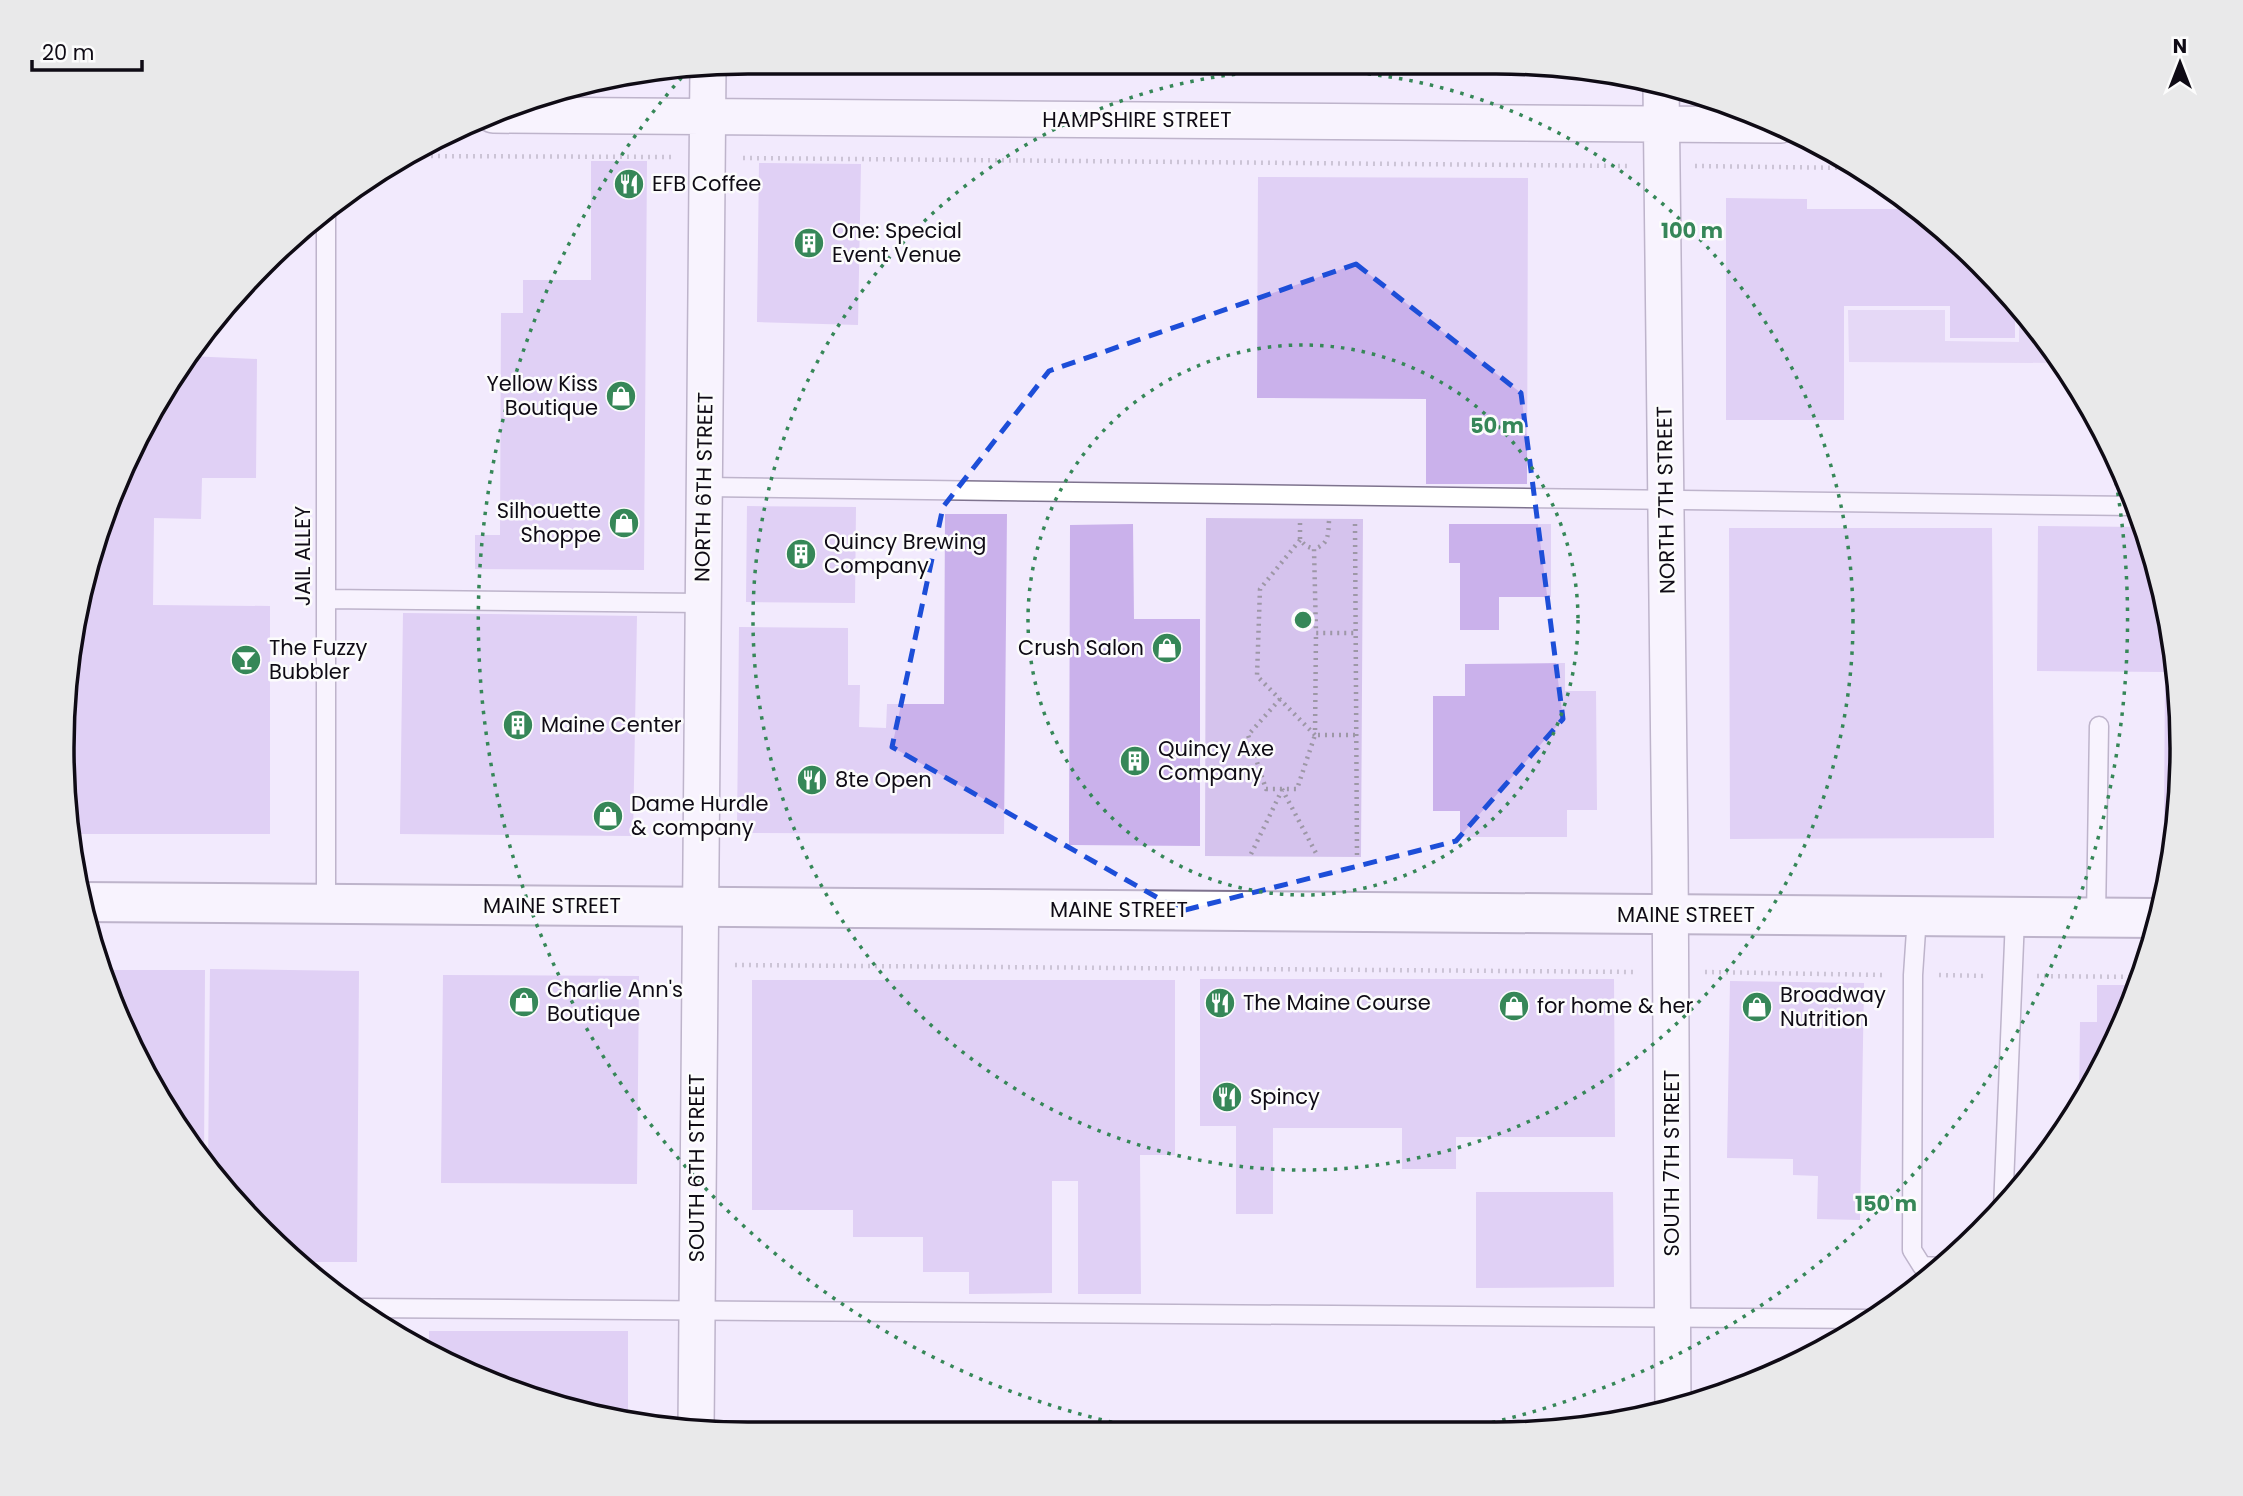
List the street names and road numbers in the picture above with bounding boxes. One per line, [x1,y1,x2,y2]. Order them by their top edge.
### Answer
street label: HAMPSHIRE STREET [1042,105,1232,134]
street label: NORTH 6TH STREET [687,392,720,582]
street label: NORTH 7TH STREET [1649,406,1682,594]
street label: JAIL ALLEY [288,506,317,606]
street label: MAINE STREET [483,891,621,920]
street label: MAINE STREET [1050,895,1188,924]
street label: MAINE STREET [1617,900,1755,929]
street label: SOUTH 7TH STREET [1657,1070,1686,1256]
street label: SOUTH 6TH STREET [682,1074,711,1262]

